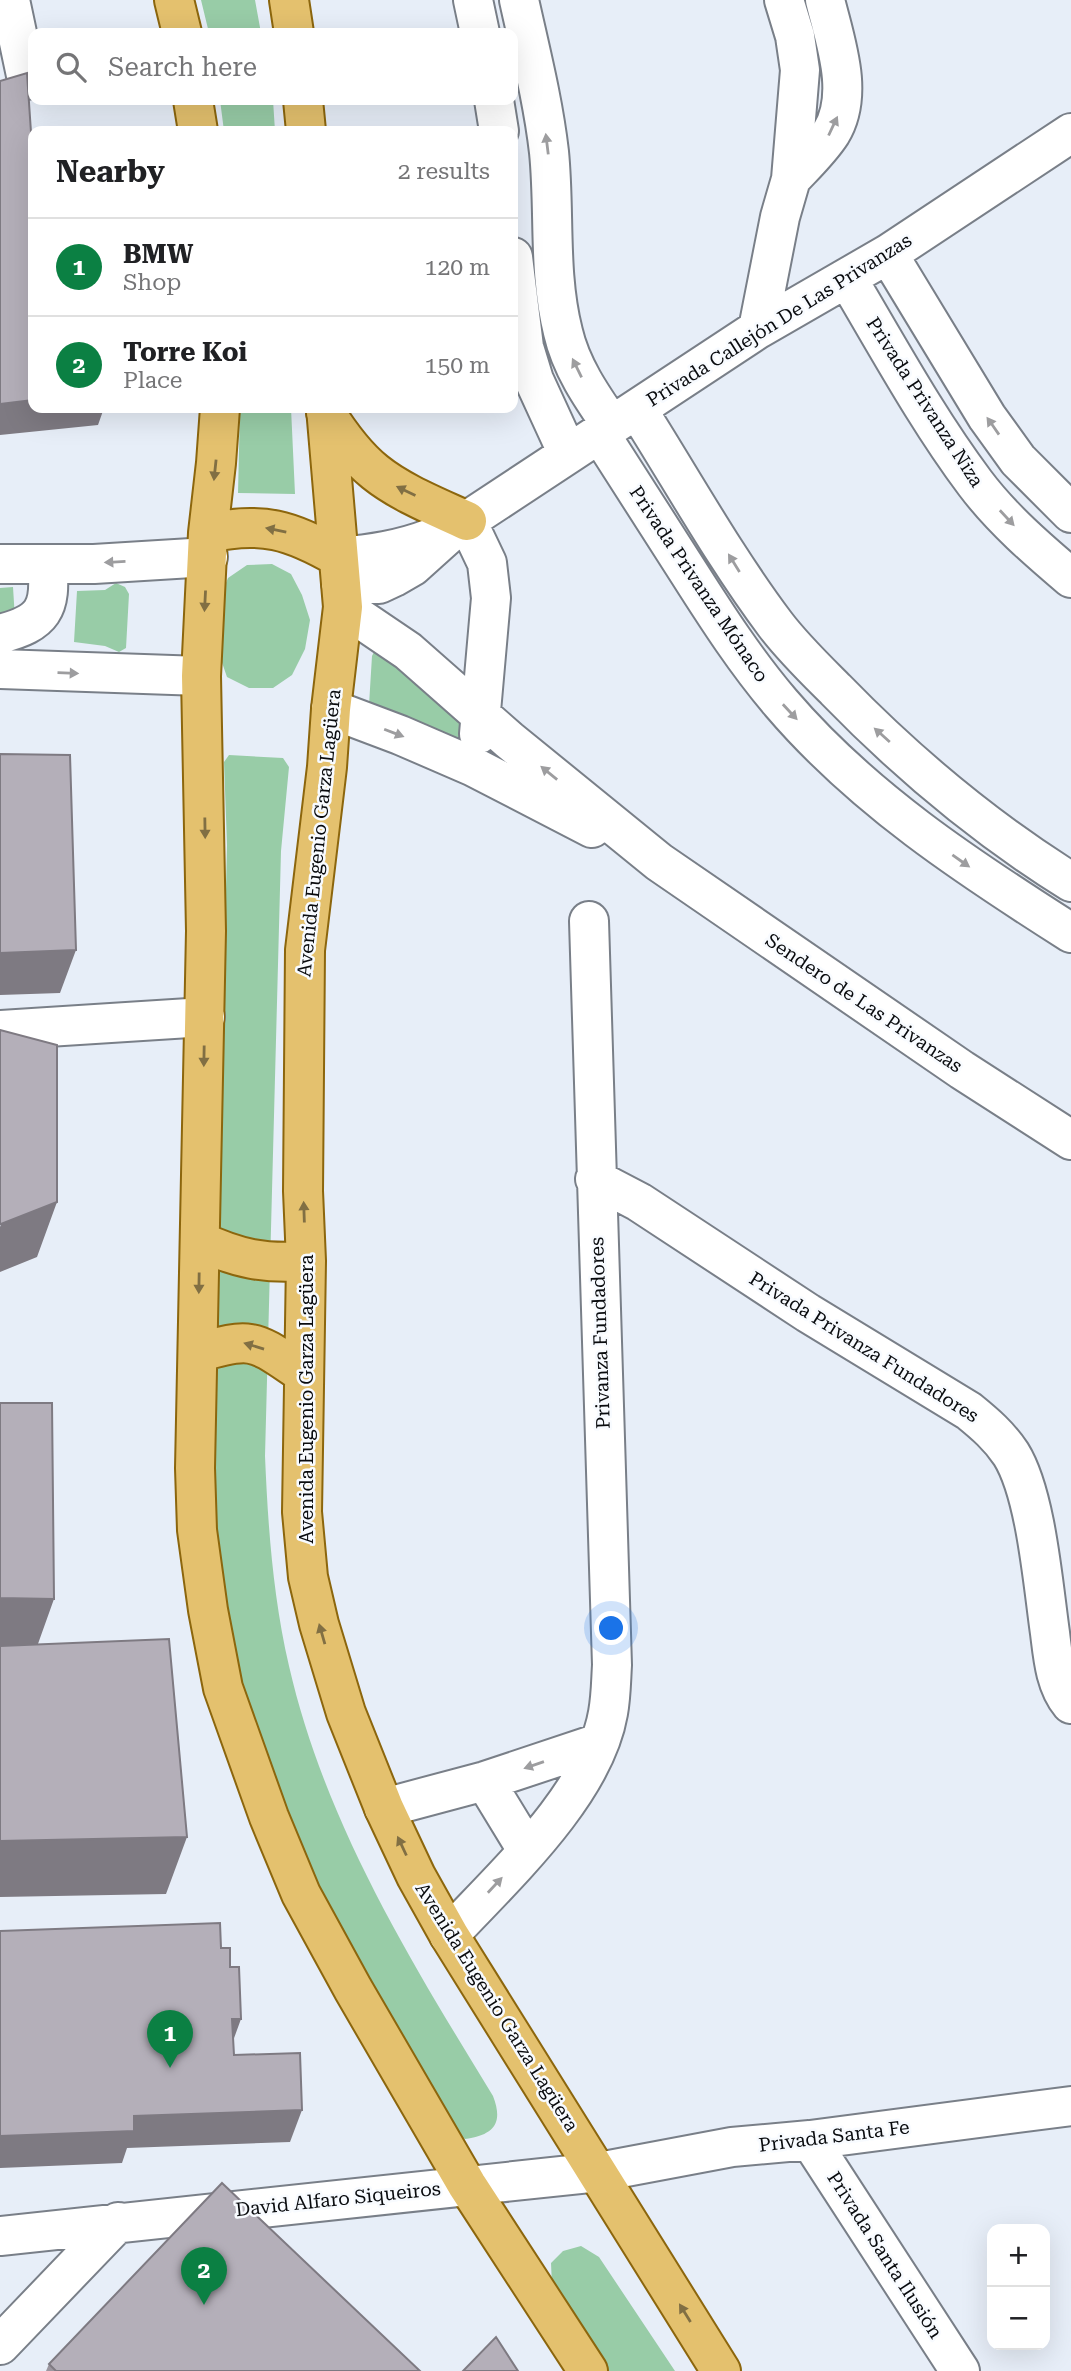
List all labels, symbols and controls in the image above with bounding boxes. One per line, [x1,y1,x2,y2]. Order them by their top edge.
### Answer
search box [28,28,518,105]
icon: search [52,48,90,86]
text: Search here [108,52,257,82]
one-way arrow [827,116,839,136]
one-way arrow [542,133,553,155]
text: Nearby [56,154,165,189]
text: 2 results [398,158,490,185]
street label: Privada Callejón De Las Privanzas [642,229,916,411]
text: BMW [123,239,193,269]
text: 1 [73,254,85,281]
text: 120 m [425,254,490,281]
text: Shop [123,269,181,296]
street label: Privada Privanza Niza [861,313,989,492]
text: Torre Koi [123,337,247,367]
text: 2 [73,352,85,379]
text: 150 m [425,352,490,379]
one-way arrow [571,358,582,378]
text: Place [123,367,182,394]
one-way arrow [986,417,1000,435]
one-way arrow [210,460,221,482]
street label: Privada Privanza Mónaco [625,482,773,686]
one-way arrow [396,485,416,496]
one-way arrow [999,509,1015,526]
one-way arrow [265,525,287,536]
one-way arrow [727,554,740,573]
one-way arrow [104,557,126,568]
one-way arrow [199,590,210,612]
one-way arrow [57,667,79,678]
street label: Avenida Eugenio Garza Lagüera [292,687,346,978]
one-way arrow [781,703,797,720]
one-way arrow [874,727,891,743]
one-way arrow [384,728,405,739]
one-way arrow [541,766,558,781]
one-way arrow [199,818,211,840]
one-way arrow [952,854,971,867]
street label: Sendero de Las Privanzas [761,928,967,1078]
one-way arrow [198,1045,210,1067]
one-way arrow [299,1201,310,1223]
street label: Privanza Fundadores [585,1237,615,1429]
street label: Avenida Eugenio Garza Lagüera [295,1254,318,1544]
street label: Privada Privanza Fundadores [745,1267,983,1427]
one-way arrow [193,1273,205,1295]
one-way arrow [243,1340,264,1350]
your location [594,1611,628,1645]
one-way arrow [316,1623,326,1644]
one-way arrow [524,1760,545,1771]
one-way arrow [396,1836,408,1856]
one-way arrow [487,1876,503,1894]
street label: Avenida Eugenio Garza Lagüera [411,1878,584,2136]
pin: 1 [147,2010,193,2068]
street label: Privada Santa Fe [757,2115,911,2157]
street label: Privada Santa Ilusión [822,2167,948,2343]
street label: David Alfaro Siqueiros [234,2177,442,2221]
map controls [987,2224,1050,2350]
button: + [987,2224,1050,2287]
pin: 2 [181,2247,227,2305]
button: − [987,2287,1050,2350]
one-way arrow [678,2303,691,2322]

